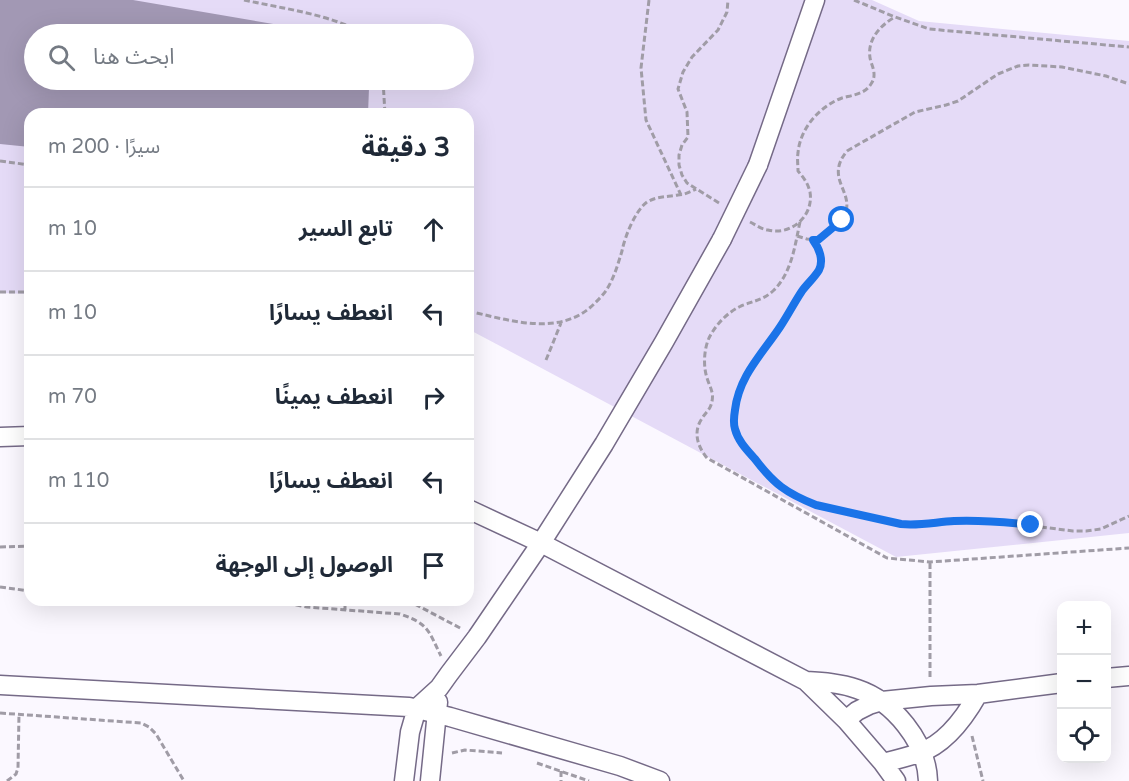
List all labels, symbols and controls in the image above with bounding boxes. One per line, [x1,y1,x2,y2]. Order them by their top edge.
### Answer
search box [24,24,474,90]
icon: search [45,41,78,74]
text: ابحث هنا [93,44,175,70]
text: 3 دقيقة [361,132,450,163]
text: سيرًا · 200 m [48,135,160,159]
route start [828,206,854,232]
icon: ahead [417,213,450,246]
text: تابع السير [299,216,393,242]
text: 10 m [48,217,97,241]
icon: left [417,297,450,330]
text: انعطف يسارًا [269,300,393,326]
text: 10 m [48,301,97,325]
icon: right [417,381,450,414]
text: انعطف يمينًا [275,384,393,410]
text: 70 m [48,385,97,409]
icon: left [417,465,450,498]
text: انعطف يسارًا [269,468,393,494]
text: 110 m [48,469,109,493]
route end [1017,511,1043,537]
icon: arrive [417,549,450,582]
text: الوصول إلى الوجهة [215,552,393,578]
map controls [1057,601,1111,763]
button: + [1057,601,1111,655]
button: − [1057,655,1111,709]
button: locate [1057,709,1111,763]

